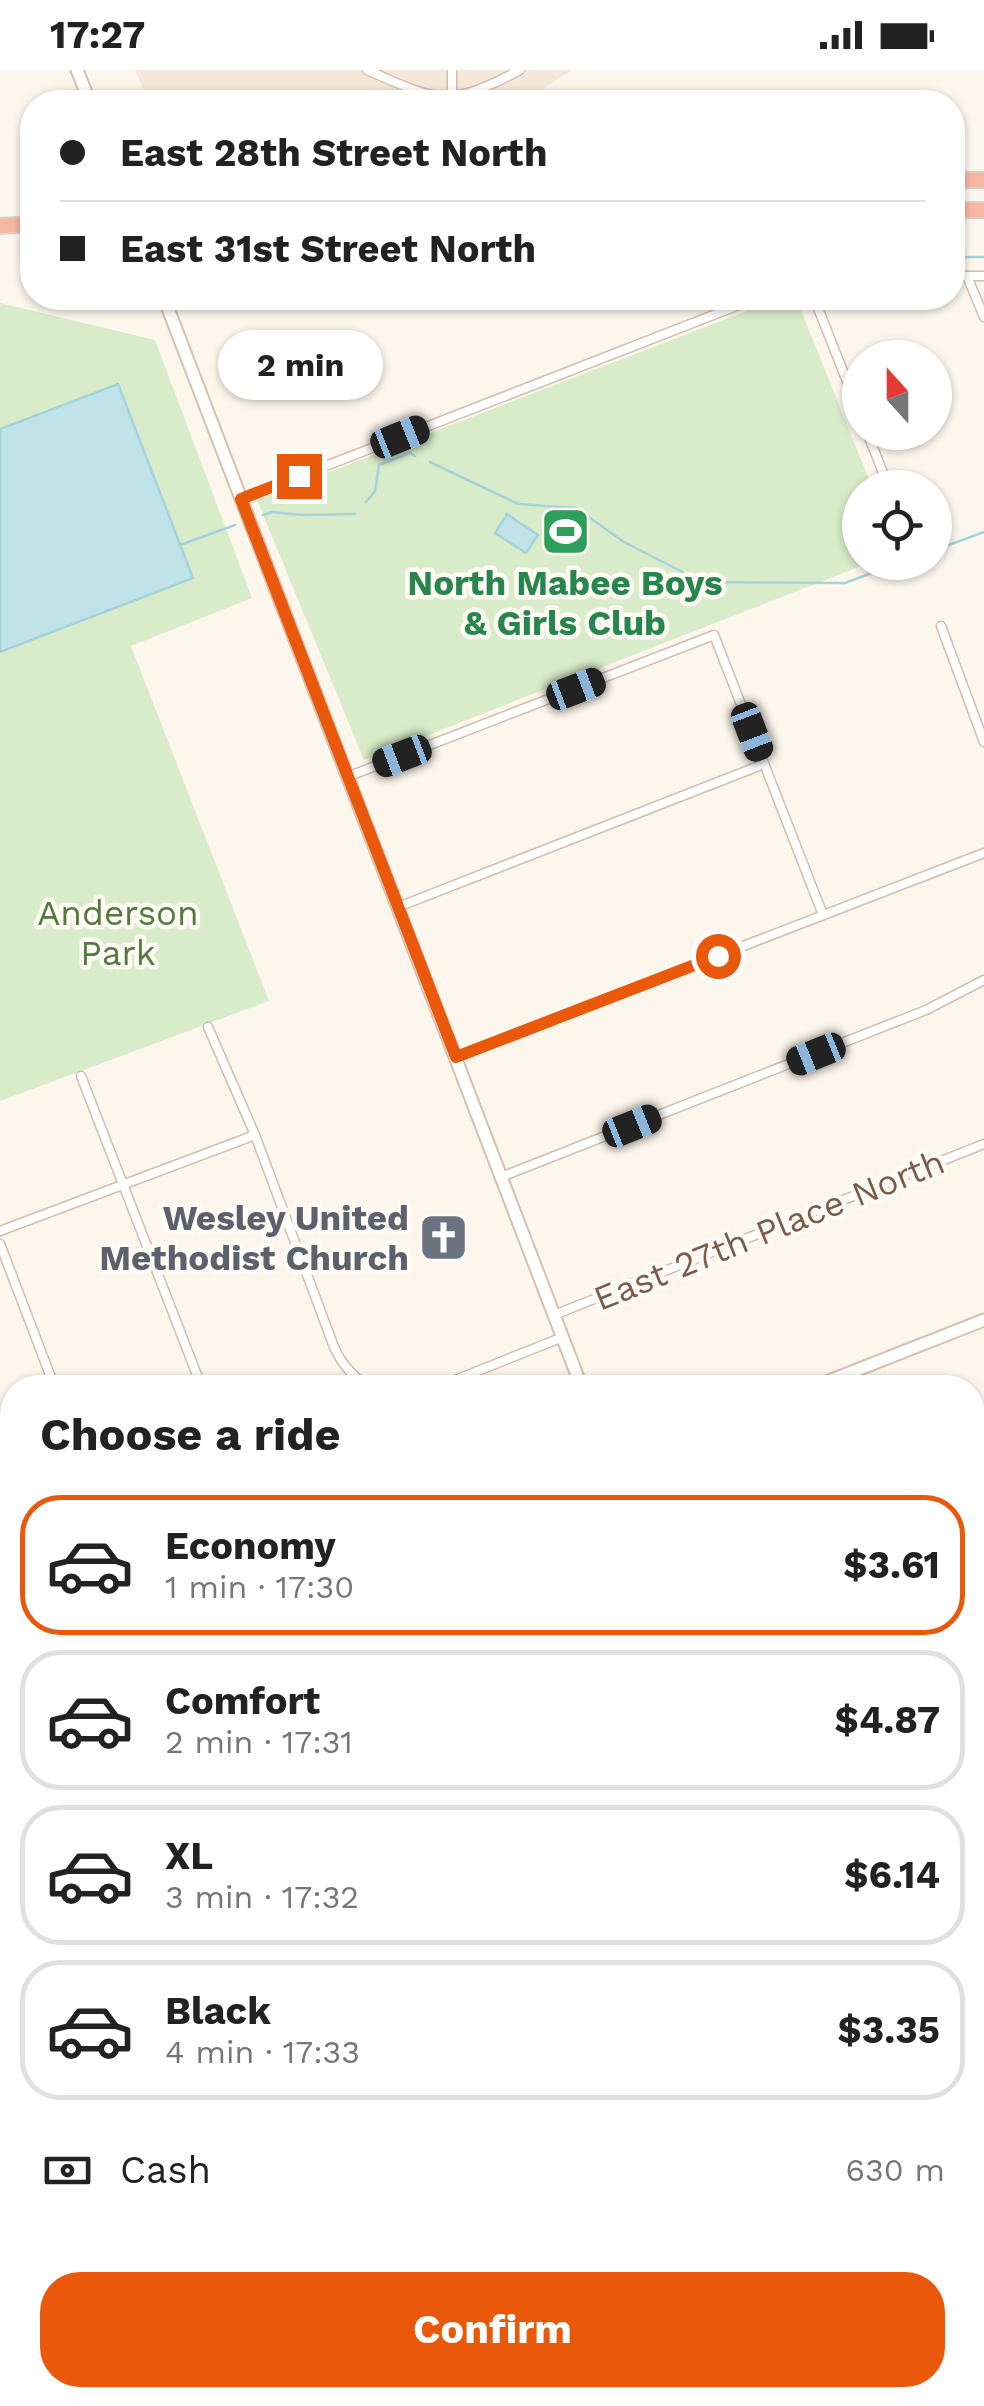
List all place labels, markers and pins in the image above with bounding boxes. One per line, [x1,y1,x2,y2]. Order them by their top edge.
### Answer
sports icon: North Mabee Boys & Girls Club [539,505,591,557]
place label: North Mabee Boys & Girls Club [407,562,723,644]
place label: Wesley United Methodist Church [99,1197,409,1279]
church icon: Wesley United Methodist Church [418,1212,470,1264]

